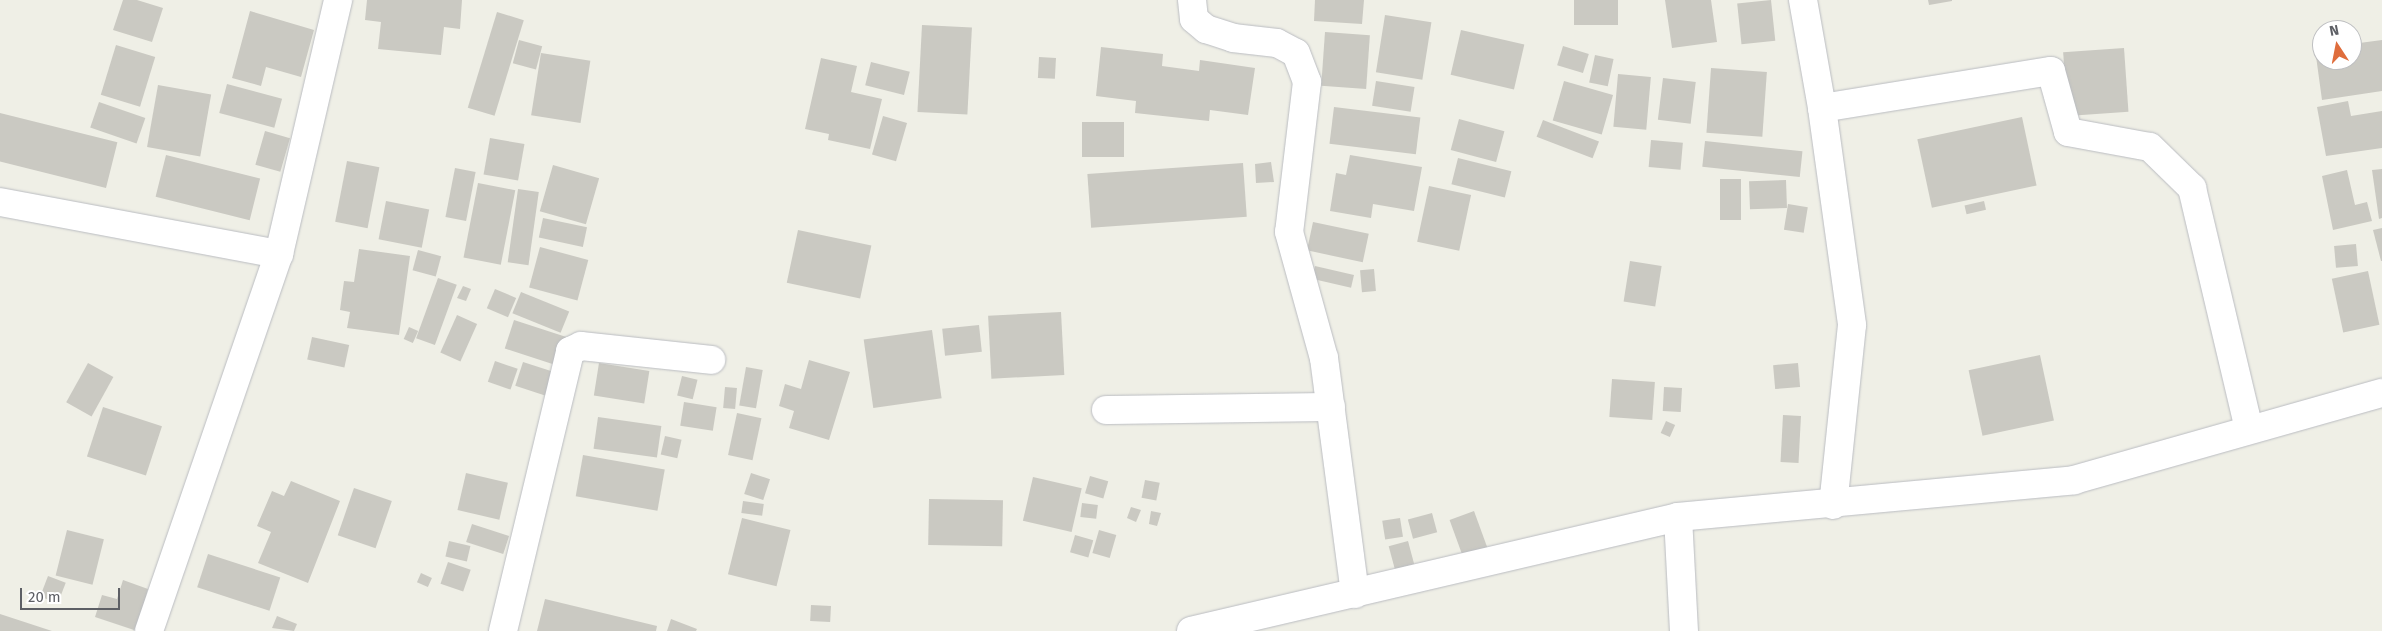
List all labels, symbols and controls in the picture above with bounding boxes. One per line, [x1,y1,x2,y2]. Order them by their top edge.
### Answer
north arrow [2312,20,2362,70]
text: N [2328,22,2340,40]
scale bar [22,578,122,610]
text: 20 m [28,588,61,606]

